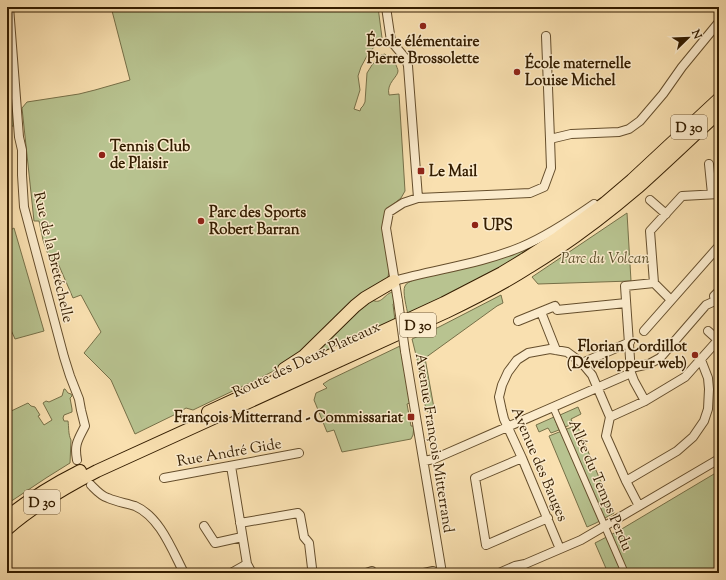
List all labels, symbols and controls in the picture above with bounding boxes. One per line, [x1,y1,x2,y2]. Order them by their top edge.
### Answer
north arrow [668,18,708,58]
marker: École élémentaire Pierre Brossolette [418,21,428,31]
text: N [687,26,705,42]
place label: École élémentaire Pierre Brossolette [367,30,479,70]
place label: École maternelle Louise Michel [525,52,631,92]
marker: École maternelle Louise Michel [512,67,522,77]
road number: D 30 [671,115,707,139]
place label: Tennis Club de Plaisir [110,137,190,175]
marker: Tennis Club de Plaisir [97,150,107,160]
place label: Le Mail [429,162,478,183]
marker: Le Mail [416,166,426,176]
street label: Rue de la Bretéchelle [27,190,78,325]
place label: Parc des Sports Robert Barran [209,203,306,241]
marker: Parc des Sports Robert Barran [196,216,206,226]
place label: UPS [483,216,513,237]
marker: UPS [470,220,480,230]
park label: Parc du Volcan [561,249,649,270]
road number: D 30 [400,313,436,337]
street label: Route des Deux Plateaux [229,317,384,404]
place label: Florian Cordillot (Développeur web) [567,337,688,375]
marker: Florian Cordillot (Développeur web) [690,350,700,360]
street label: Avenue François Mitterrand [409,352,458,535]
street label: Avenue des Bauges [505,404,572,525]
place label: François Mitterrand - Commissariat [174,408,404,429]
marker: François Mitterrand - Commissariat [406,412,416,422]
street label: Allée du Temps Perdu [562,417,637,555]
street label: Rue André Gide [175,434,283,473]
road number: D 30 [24,490,60,514]

